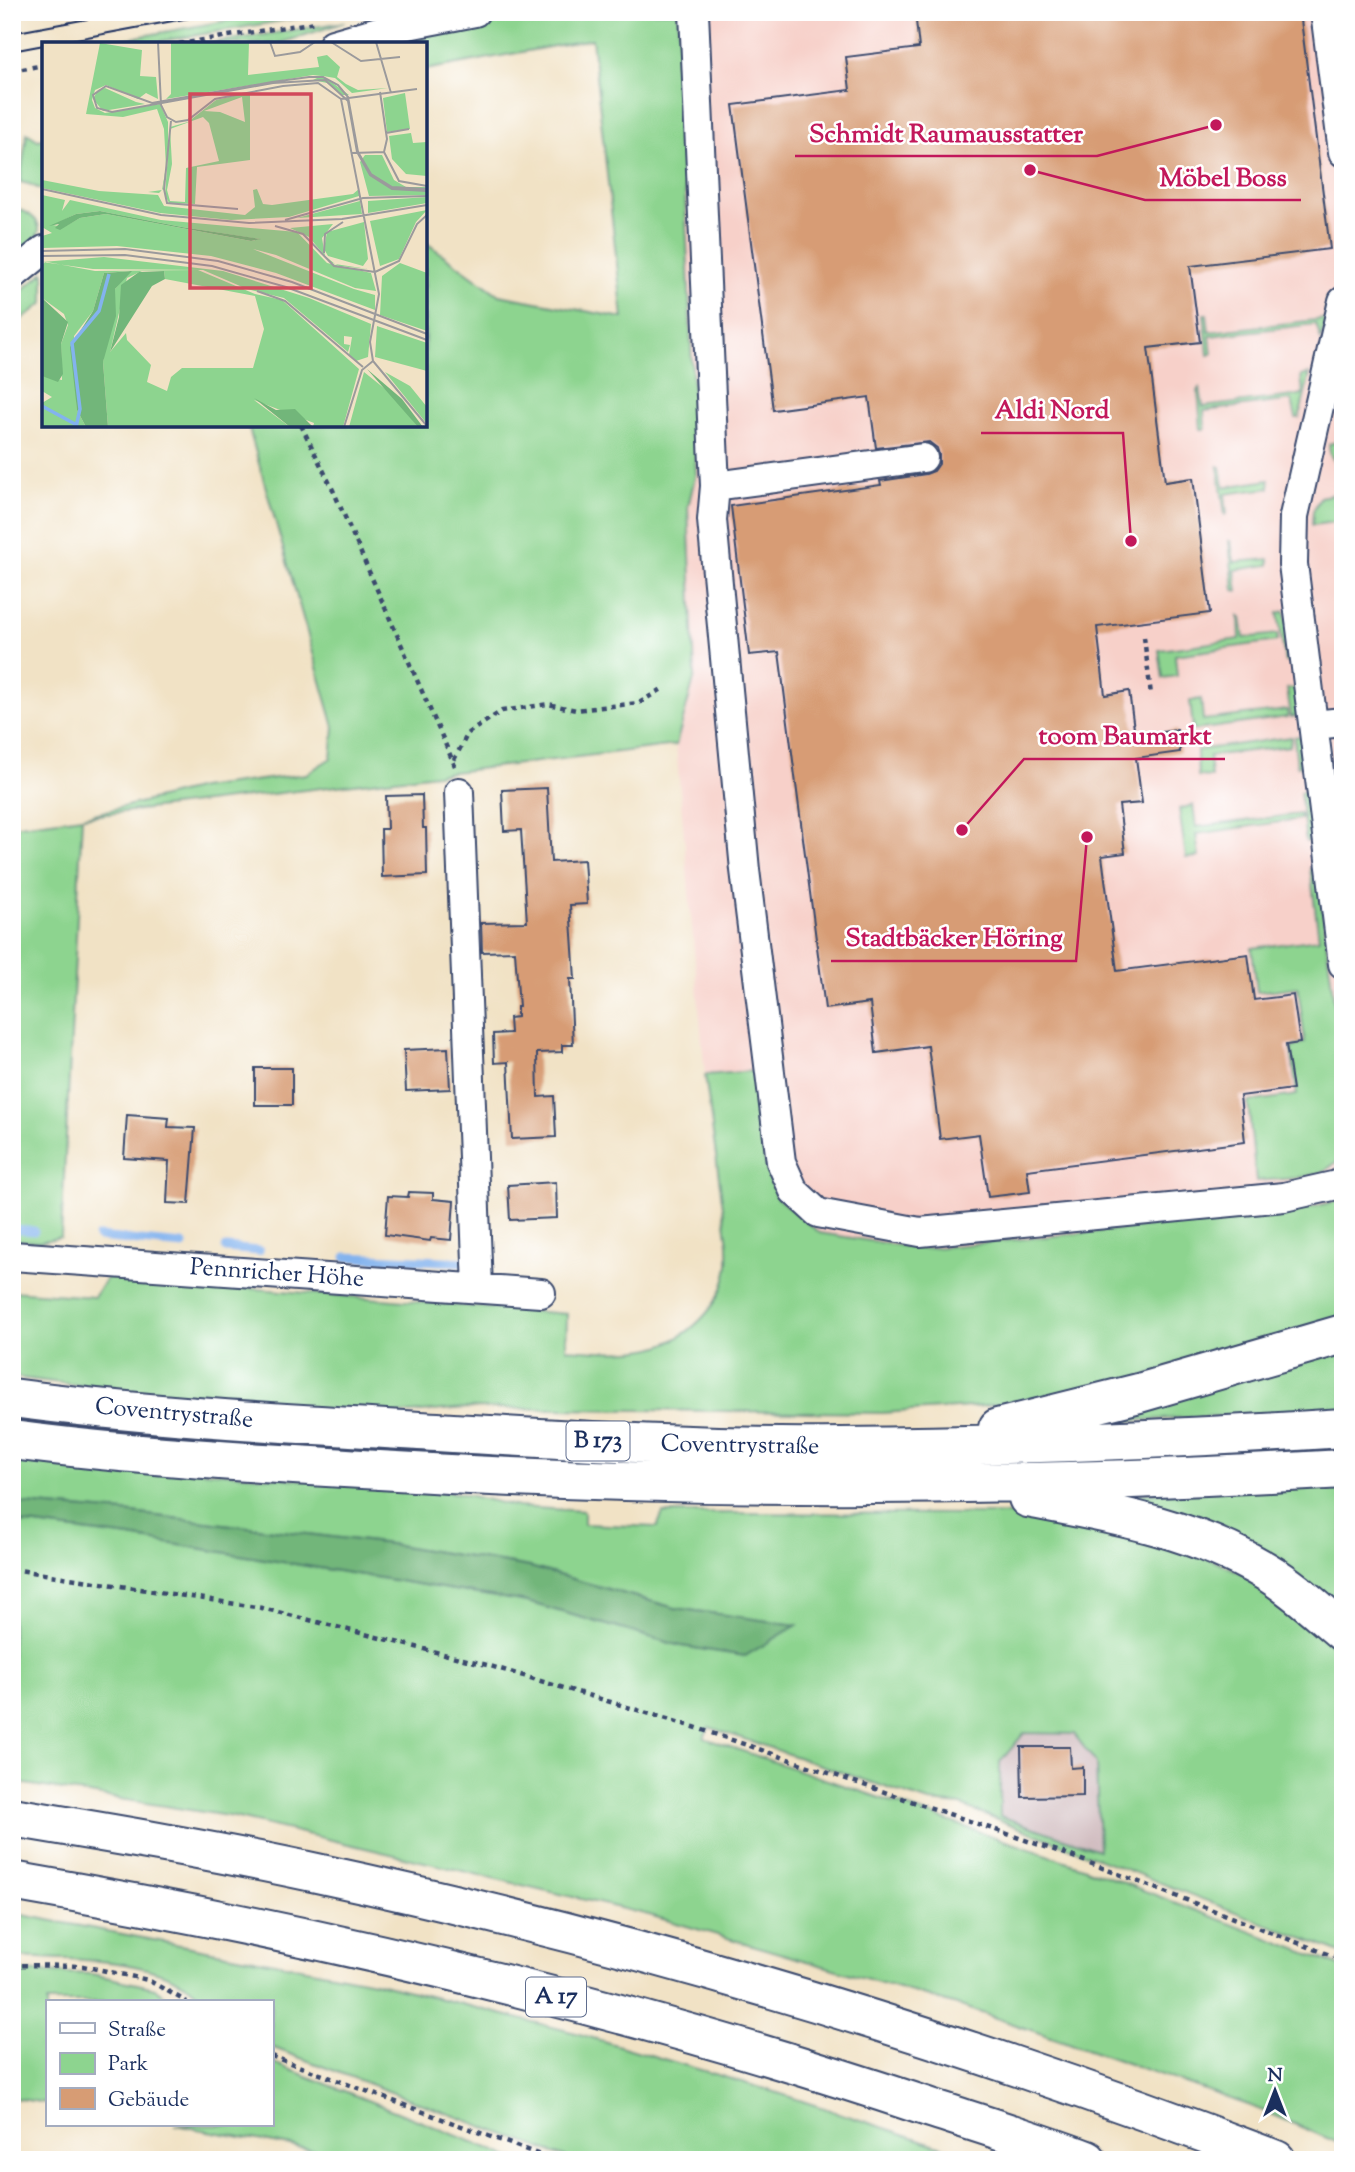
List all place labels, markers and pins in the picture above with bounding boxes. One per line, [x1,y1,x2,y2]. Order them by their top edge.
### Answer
callout: Schmidt Raumausstatter [795,109,1097,156]
callout: Möbel Boss [1145,153,1301,200]
callout: Aldi Nord [981,386,1123,433]
callout: toom Baumarkt [1024,712,1225,759]
callout: Stadtbäcker Höring [831,914,1076,961]

